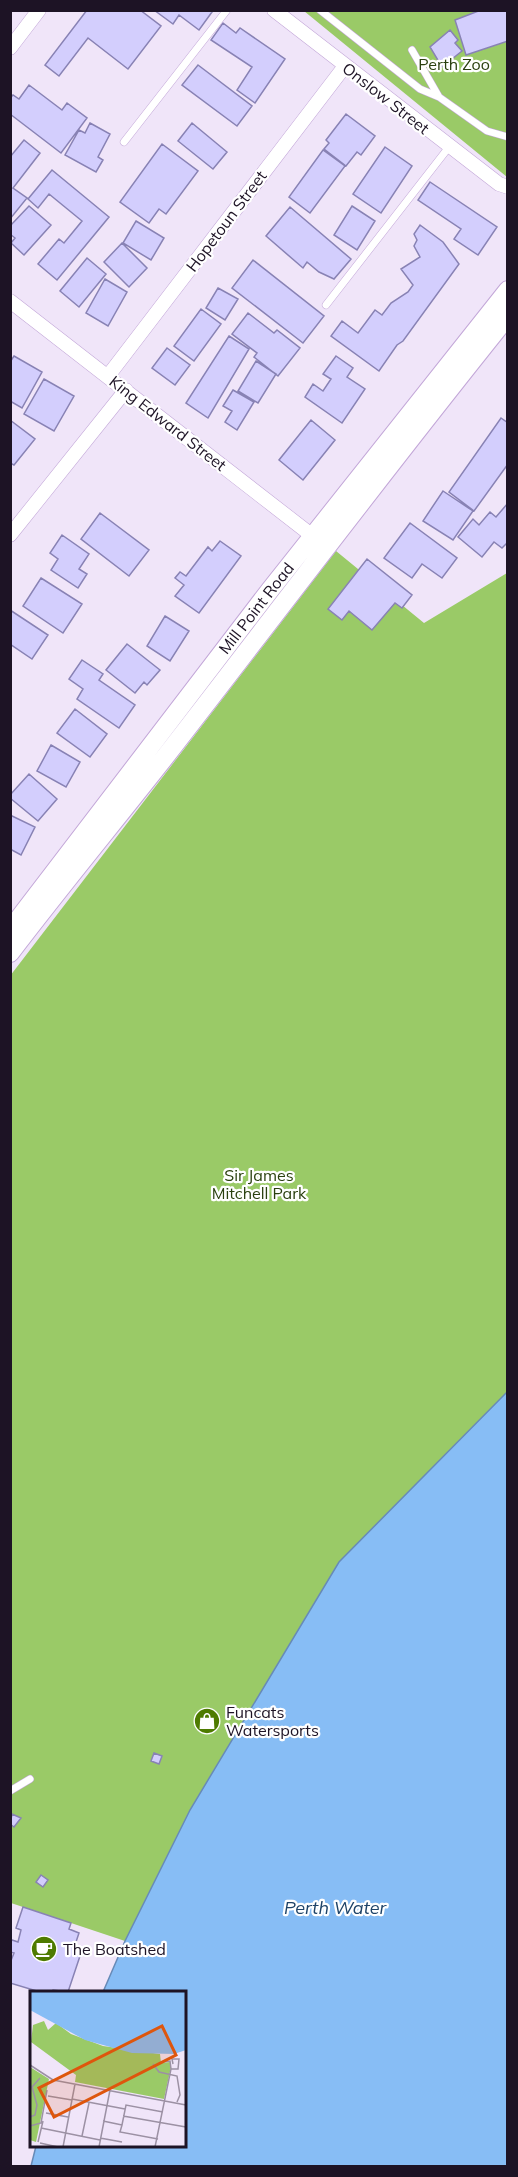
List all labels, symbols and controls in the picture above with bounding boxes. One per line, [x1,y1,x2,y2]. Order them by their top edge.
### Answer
park label: Perth Zoo [418,54,490,74]
street label: Onslow Street [339,58,434,138]
street label: Hopetoun Street [181,166,271,275]
street label: King Edward Street [105,371,231,475]
street label: Mill Point Road [214,558,298,658]
park label: Sir James Mitchell Park [212,1165,307,1203]
place label: Funcats Watersports [226,1702,319,1740]
shop icon: Funcats Watersports [192,1706,222,1736]
water label: Perth Water [284,1896,387,1919]
cafe icon: The Boatshed [29,1934,59,1964]
place label: The Boatshed [63,1939,166,1959]
inset map [30,1991,186,2147]

